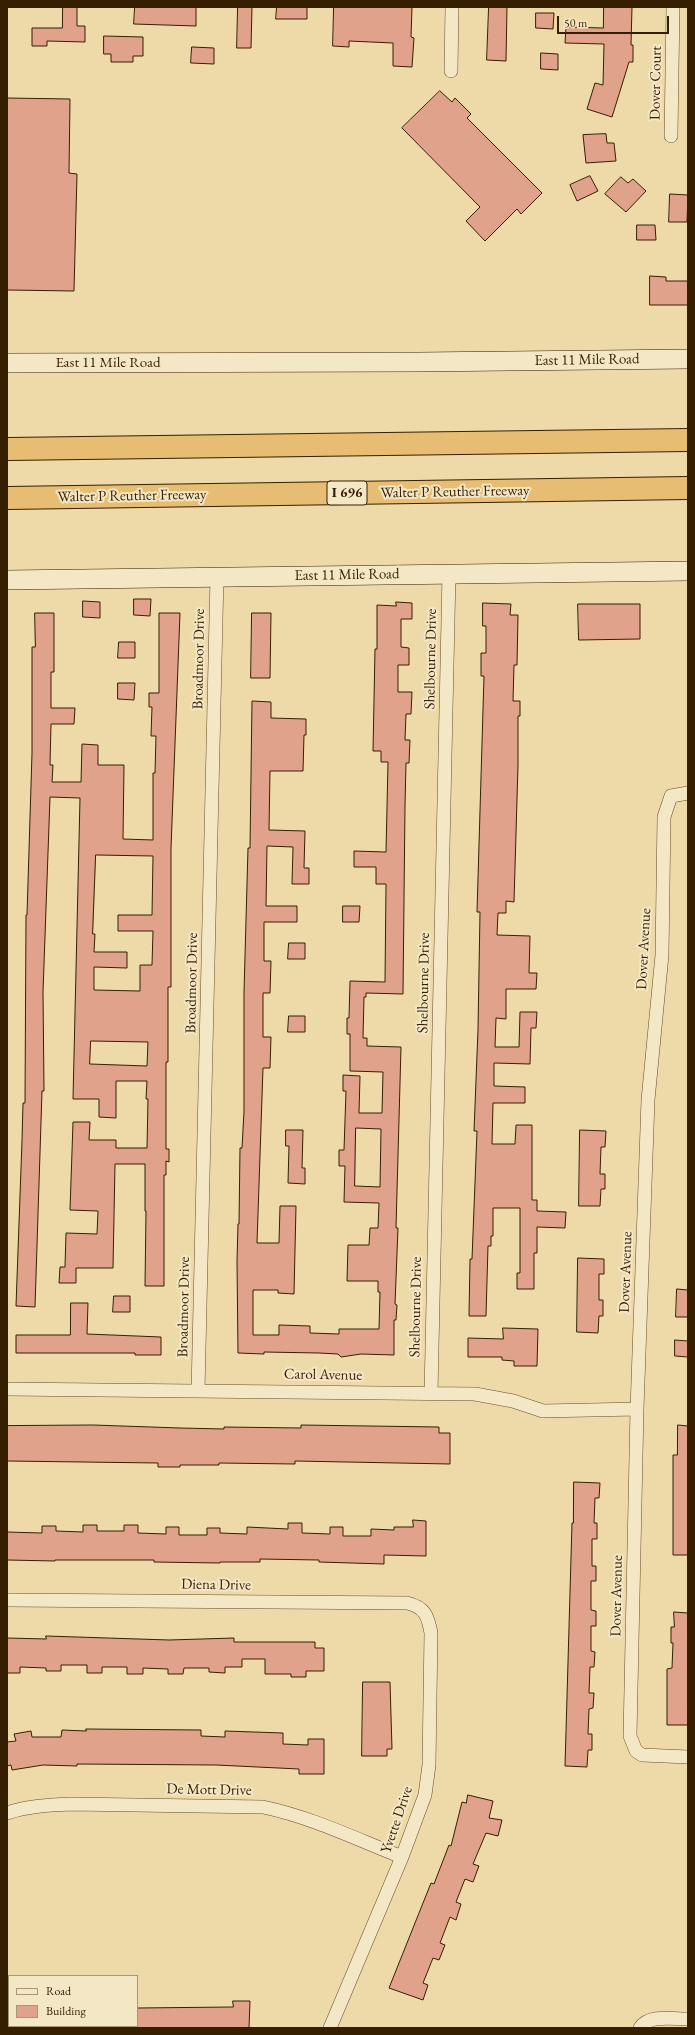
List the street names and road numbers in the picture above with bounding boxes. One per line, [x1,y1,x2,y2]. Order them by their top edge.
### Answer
street label: Dover Court [646,46,666,120]
street label: East 11 Mile Road [534,350,640,370]
street label: East 11 Mile Road [55,354,161,372]
road number: I 696 [327,481,367,505]
street label: Walter P Reuther Freeway [380,482,530,502]
street label: Walter P Reuther Freeway [57,486,207,506]
street label: East 11 Mile Road [294,565,400,585]
street label: Broadmoor Drive [189,608,209,710]
street label: Shelbourne Drive [421,608,441,710]
street label: Dover Avenue [633,908,655,990]
street label: Broadmoor Drive [182,932,202,1034]
street label: Shelbourne Drive [414,932,434,1034]
street label: Dover Avenue [616,1231,636,1313]
street label: Broadmoor Drive [174,1256,194,1358]
street label: Shelbourne Drive [406,1256,426,1358]
street label: Carol Avenue [284,1365,362,1385]
street label: Dover Avenue [607,1555,627,1637]
street label: Diena Drive [181,1575,251,1595]
street label: De Mott Drive [166,1780,252,1800]
street label: Yvette Drive [377,1784,417,1856]

